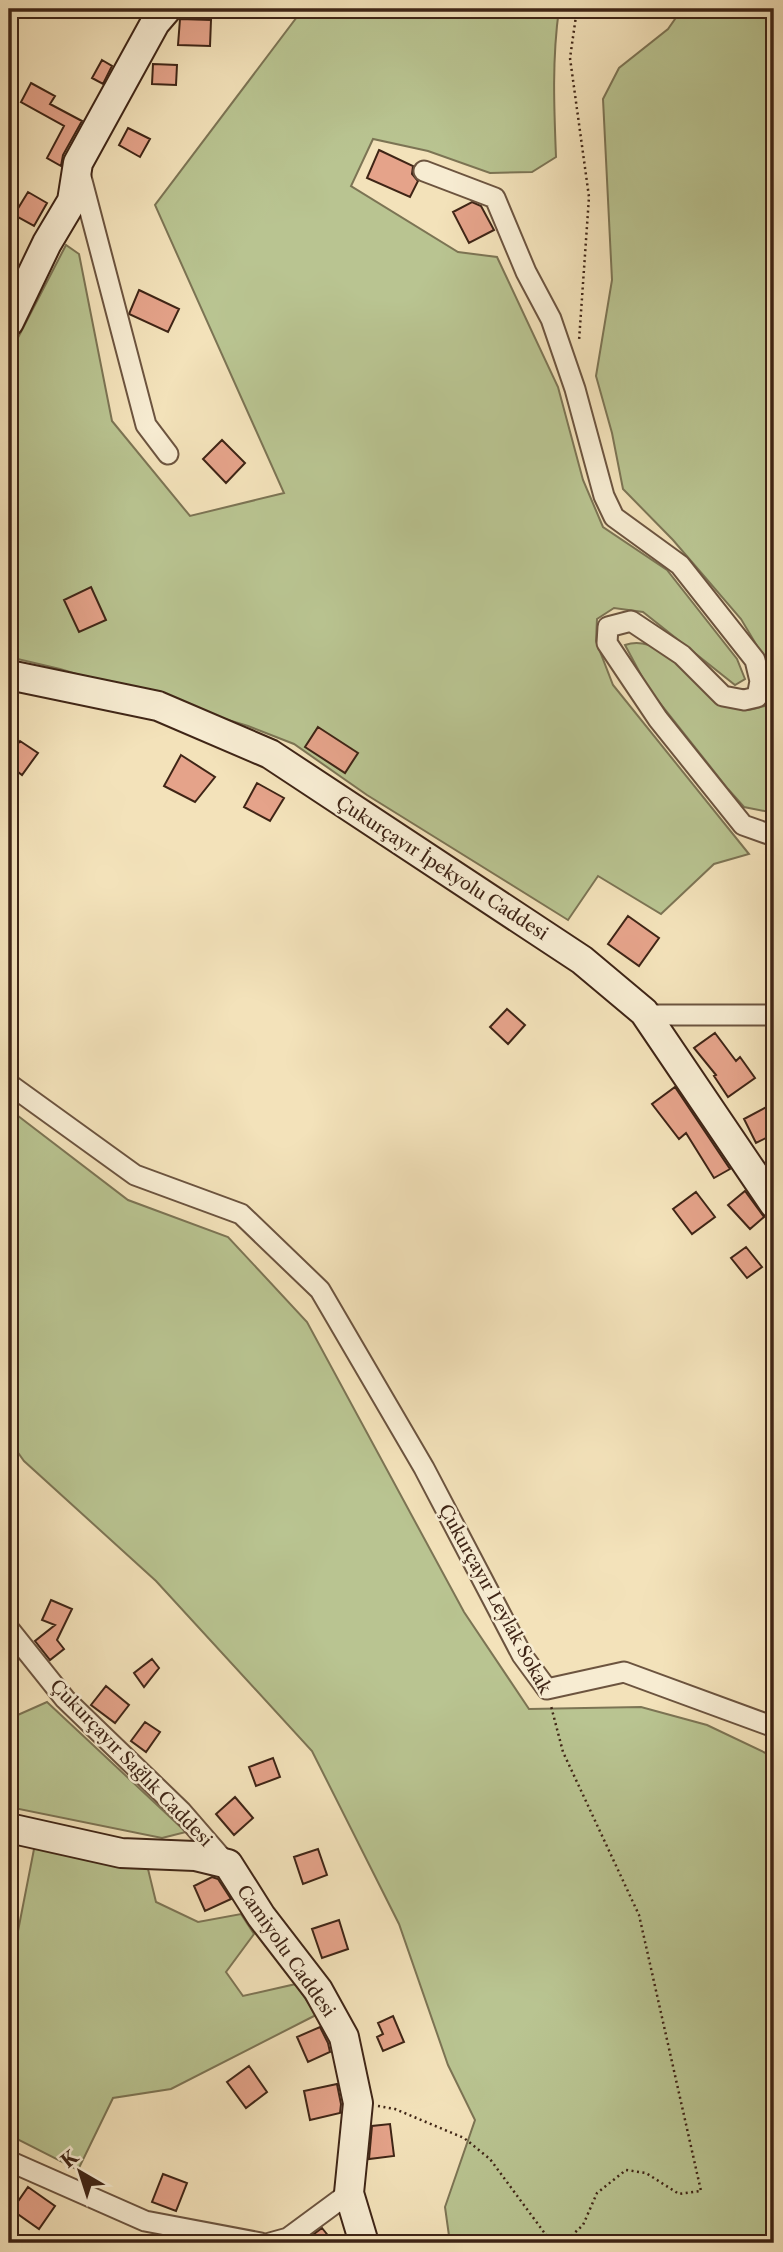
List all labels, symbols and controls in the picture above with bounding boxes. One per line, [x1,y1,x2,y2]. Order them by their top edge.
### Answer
street label: Çukurçayır İpekyolu Caddesi [332,790,553,945]
street label: Çukurçayır Leylak Sokak [434,1501,557,1699]
street label: Çukurçayır Sağlık Caddesi [45,1675,217,1852]
street label: Camiyolu Caddesi [232,1881,340,2022]
north arrow [46,2136,116,2206]
text: K [56,2145,83,2173]

